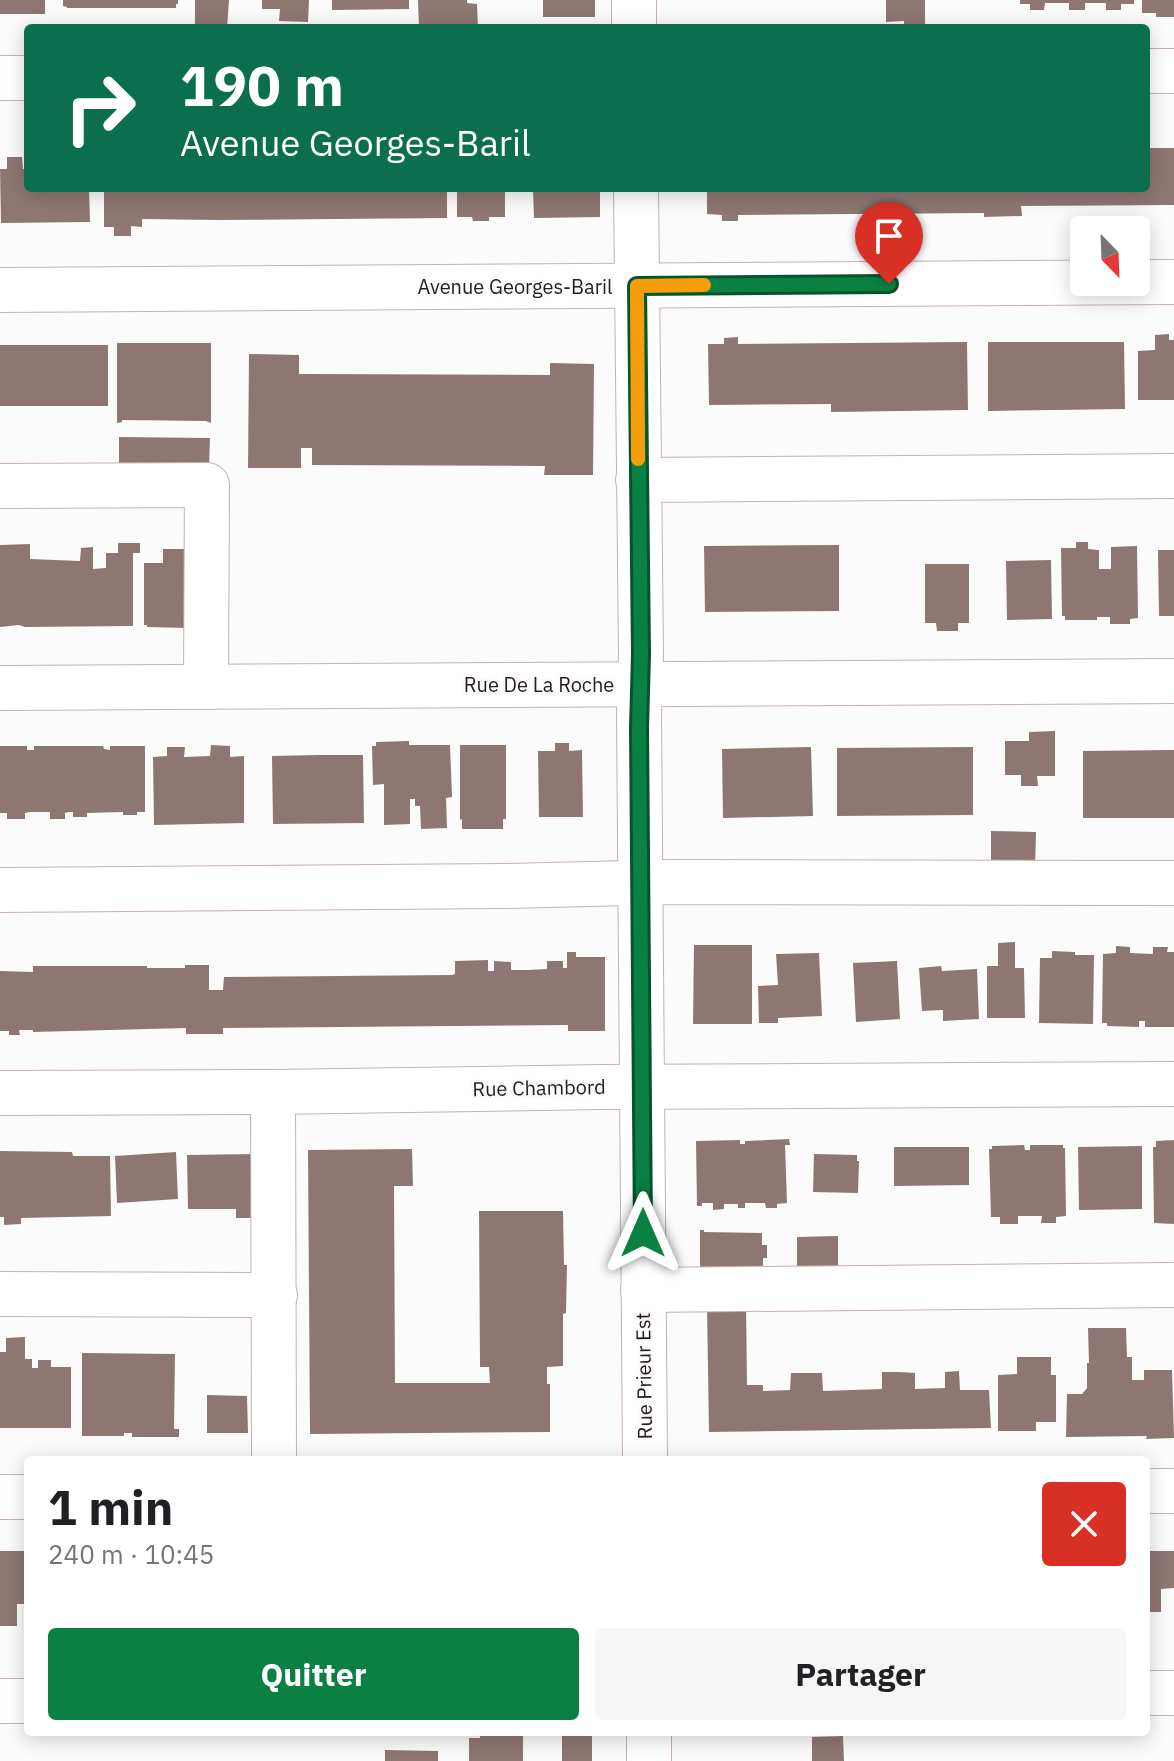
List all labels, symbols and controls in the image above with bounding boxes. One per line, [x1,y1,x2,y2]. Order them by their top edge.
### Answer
text: 190 m [180,49,344,121]
icon: right [48,56,152,160]
text: Avenue Georges-Baril [180,119,531,166]
pin [855,202,923,284]
icon: arrive [867,214,911,258]
north arrow [1070,216,1150,296]
map controls [1070,216,1150,296]
street label: Avenue Georges-Baril [418,273,612,300]
street label: Rue De La Roche [464,671,614,698]
street label: Rue Chambord [472,1073,606,1102]
position arrow [601,1191,685,1275]
street label: Rue Prieur Est [629,1312,658,1440]
text: 1 min [48,1476,173,1538]
button: close [1042,1482,1126,1566]
text: 240 m · 10:45 [48,1537,214,1571]
button: Quitter [48,1628,579,1720]
button: Partager [595,1628,1126,1720]

